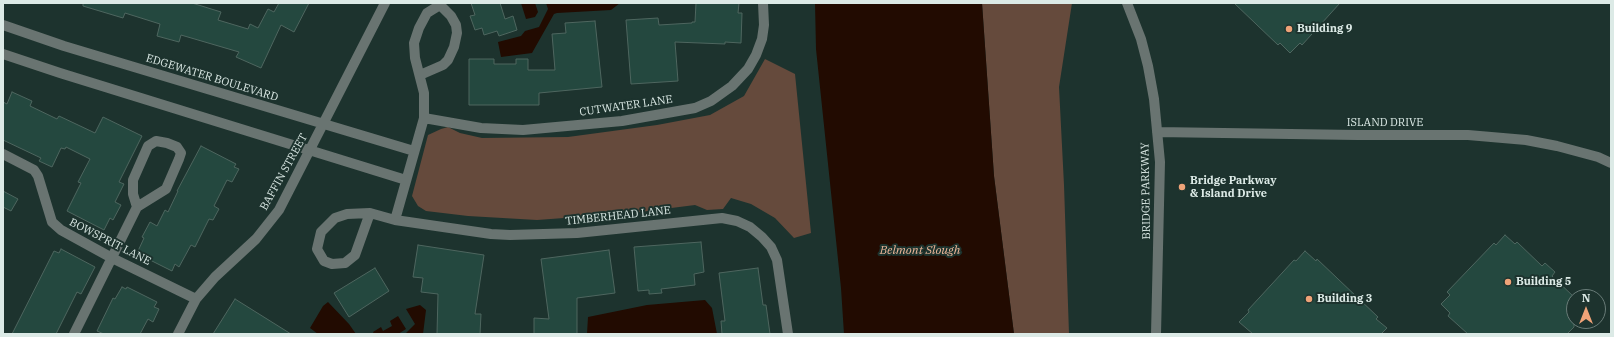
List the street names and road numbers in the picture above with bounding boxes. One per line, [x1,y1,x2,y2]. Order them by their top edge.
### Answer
street label: EDGEWATER BOULEVARD [144,52,280,104]
street label: CUTWATER LANE [579,93,673,119]
street label: ISLAND DRIVE [1347,116,1423,130]
street label: BAFFIN STREET [257,131,311,213]
street label: BRIDGE PARKWAY [1139,142,1153,240]
street label: TIMBERHEAD LANE [565,204,671,228]
street label: BOWSPRIT LANE [67,216,153,268]

